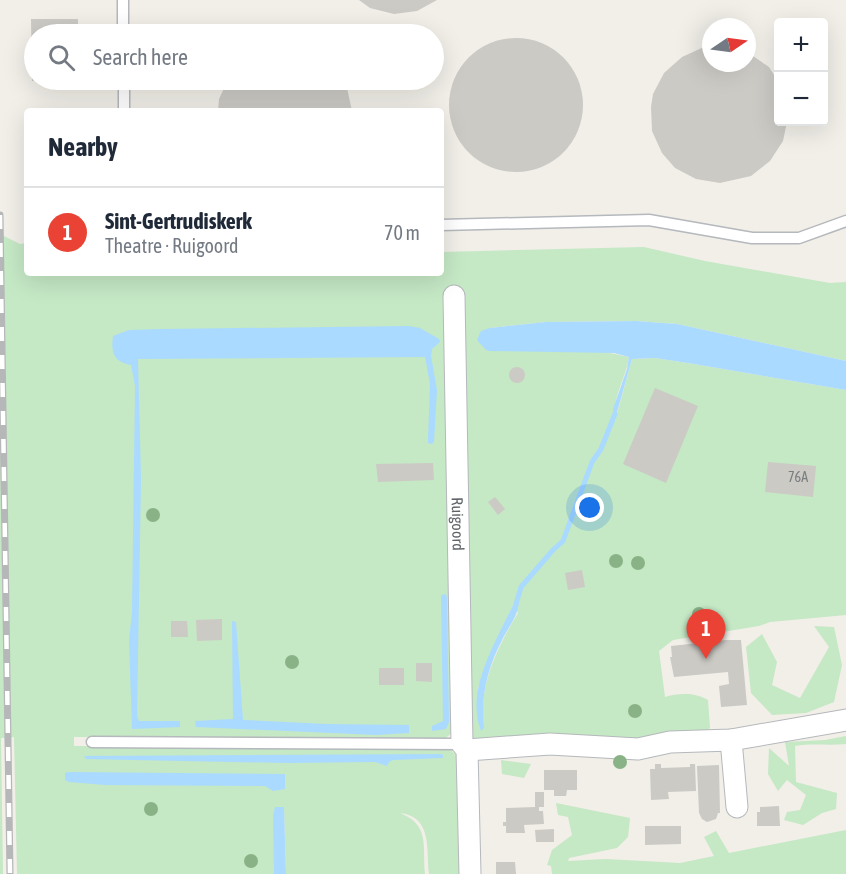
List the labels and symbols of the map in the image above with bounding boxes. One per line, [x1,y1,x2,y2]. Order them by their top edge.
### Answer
north arrow [702,18,756,72]
house number: 76A [788,469,808,485]
your location [575,493,604,522]
street label: Ruigoord [448,497,468,551]
pin: 1 [686,610,726,659]

